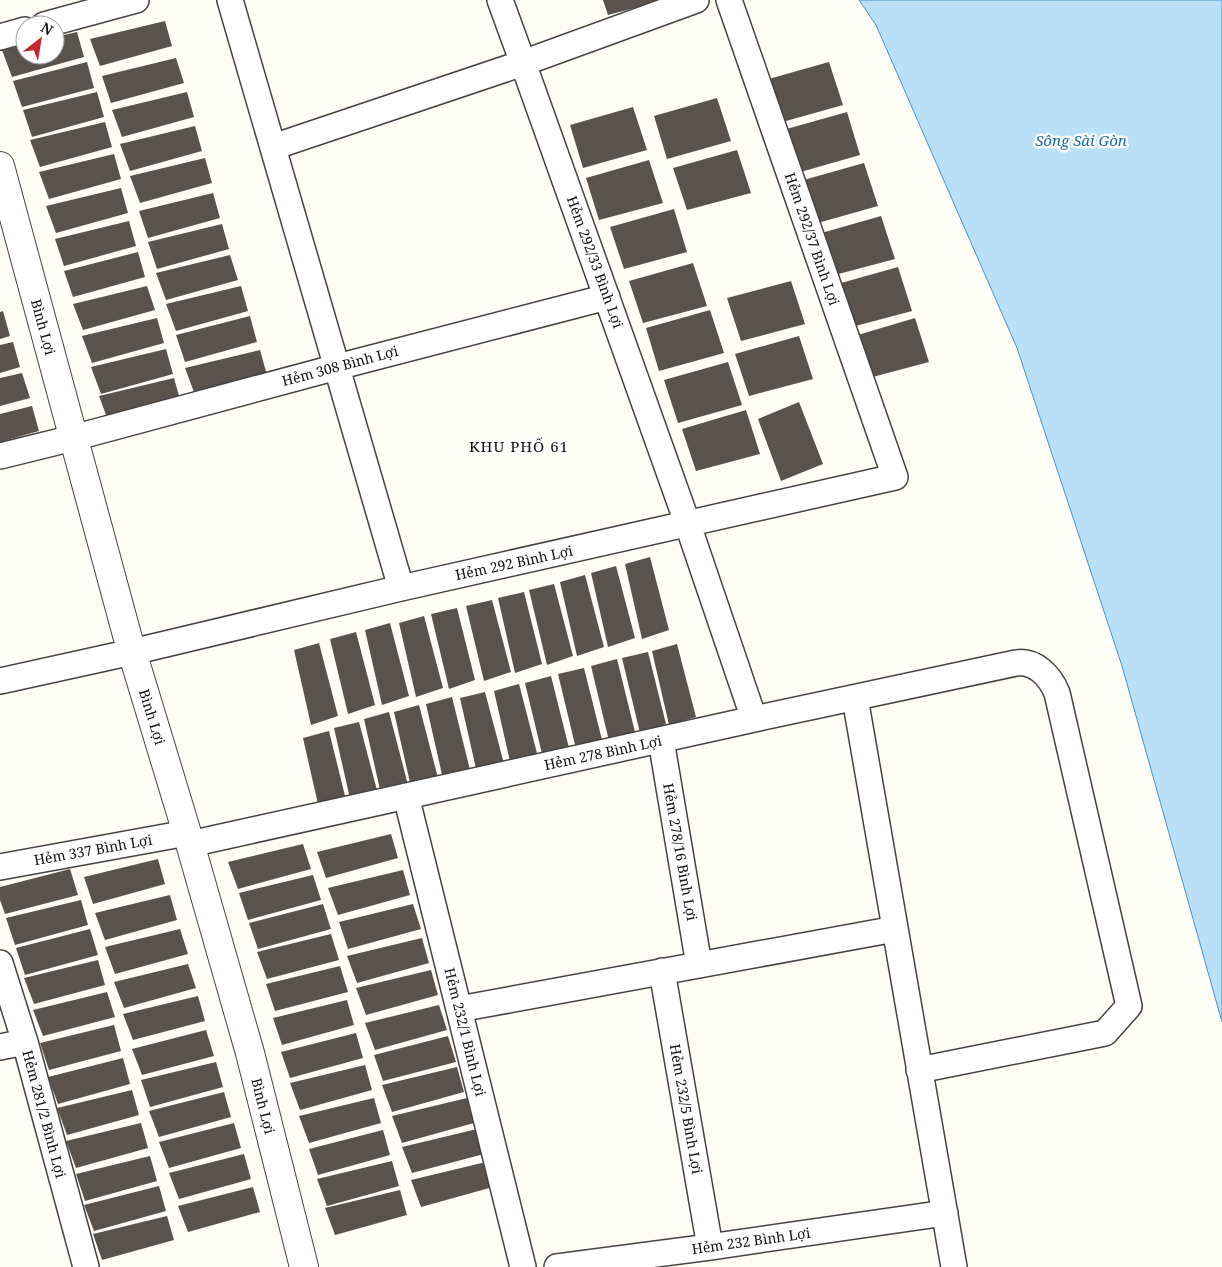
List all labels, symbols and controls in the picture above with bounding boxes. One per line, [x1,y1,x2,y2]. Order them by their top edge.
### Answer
north arrow [15,15,65,65]
text: N [37,17,57,39]
water label: Sông Sài Gòn [1035,130,1127,150]
street label: Hẻm 292/37 Bình Lợi [781,170,844,308]
street label: Hẻm 292/33 Bình Lợi [563,193,628,331]
street label: Bình Lợi [27,297,60,357]
street label: Hẻm 308 Bình Lợi [280,341,401,390]
district label: KHU PHỐ 61 [469,436,569,456]
street label: Hẻm 292 Bình Lợi [453,541,575,584]
street label: Bình Lợi [135,687,170,747]
street label: Hẻm 278 Bình Lợi [542,731,664,774]
street label: Hẻm 278/16 Bình Lợi [659,782,702,923]
street label: Hẻm 337 Bình Lợi [32,830,154,869]
street label: Hẻm 232/1 Bình Lợi [440,966,491,1099]
street label: Hẻm 232/5 Bình Lợi [666,1042,707,1176]
street label: Hẻm 281/2 Bình Lợi [18,1048,71,1180]
street label: Bình Lợi [247,1076,280,1136]
street label: Hẻm 232 Bình Lợi [690,1223,812,1258]

